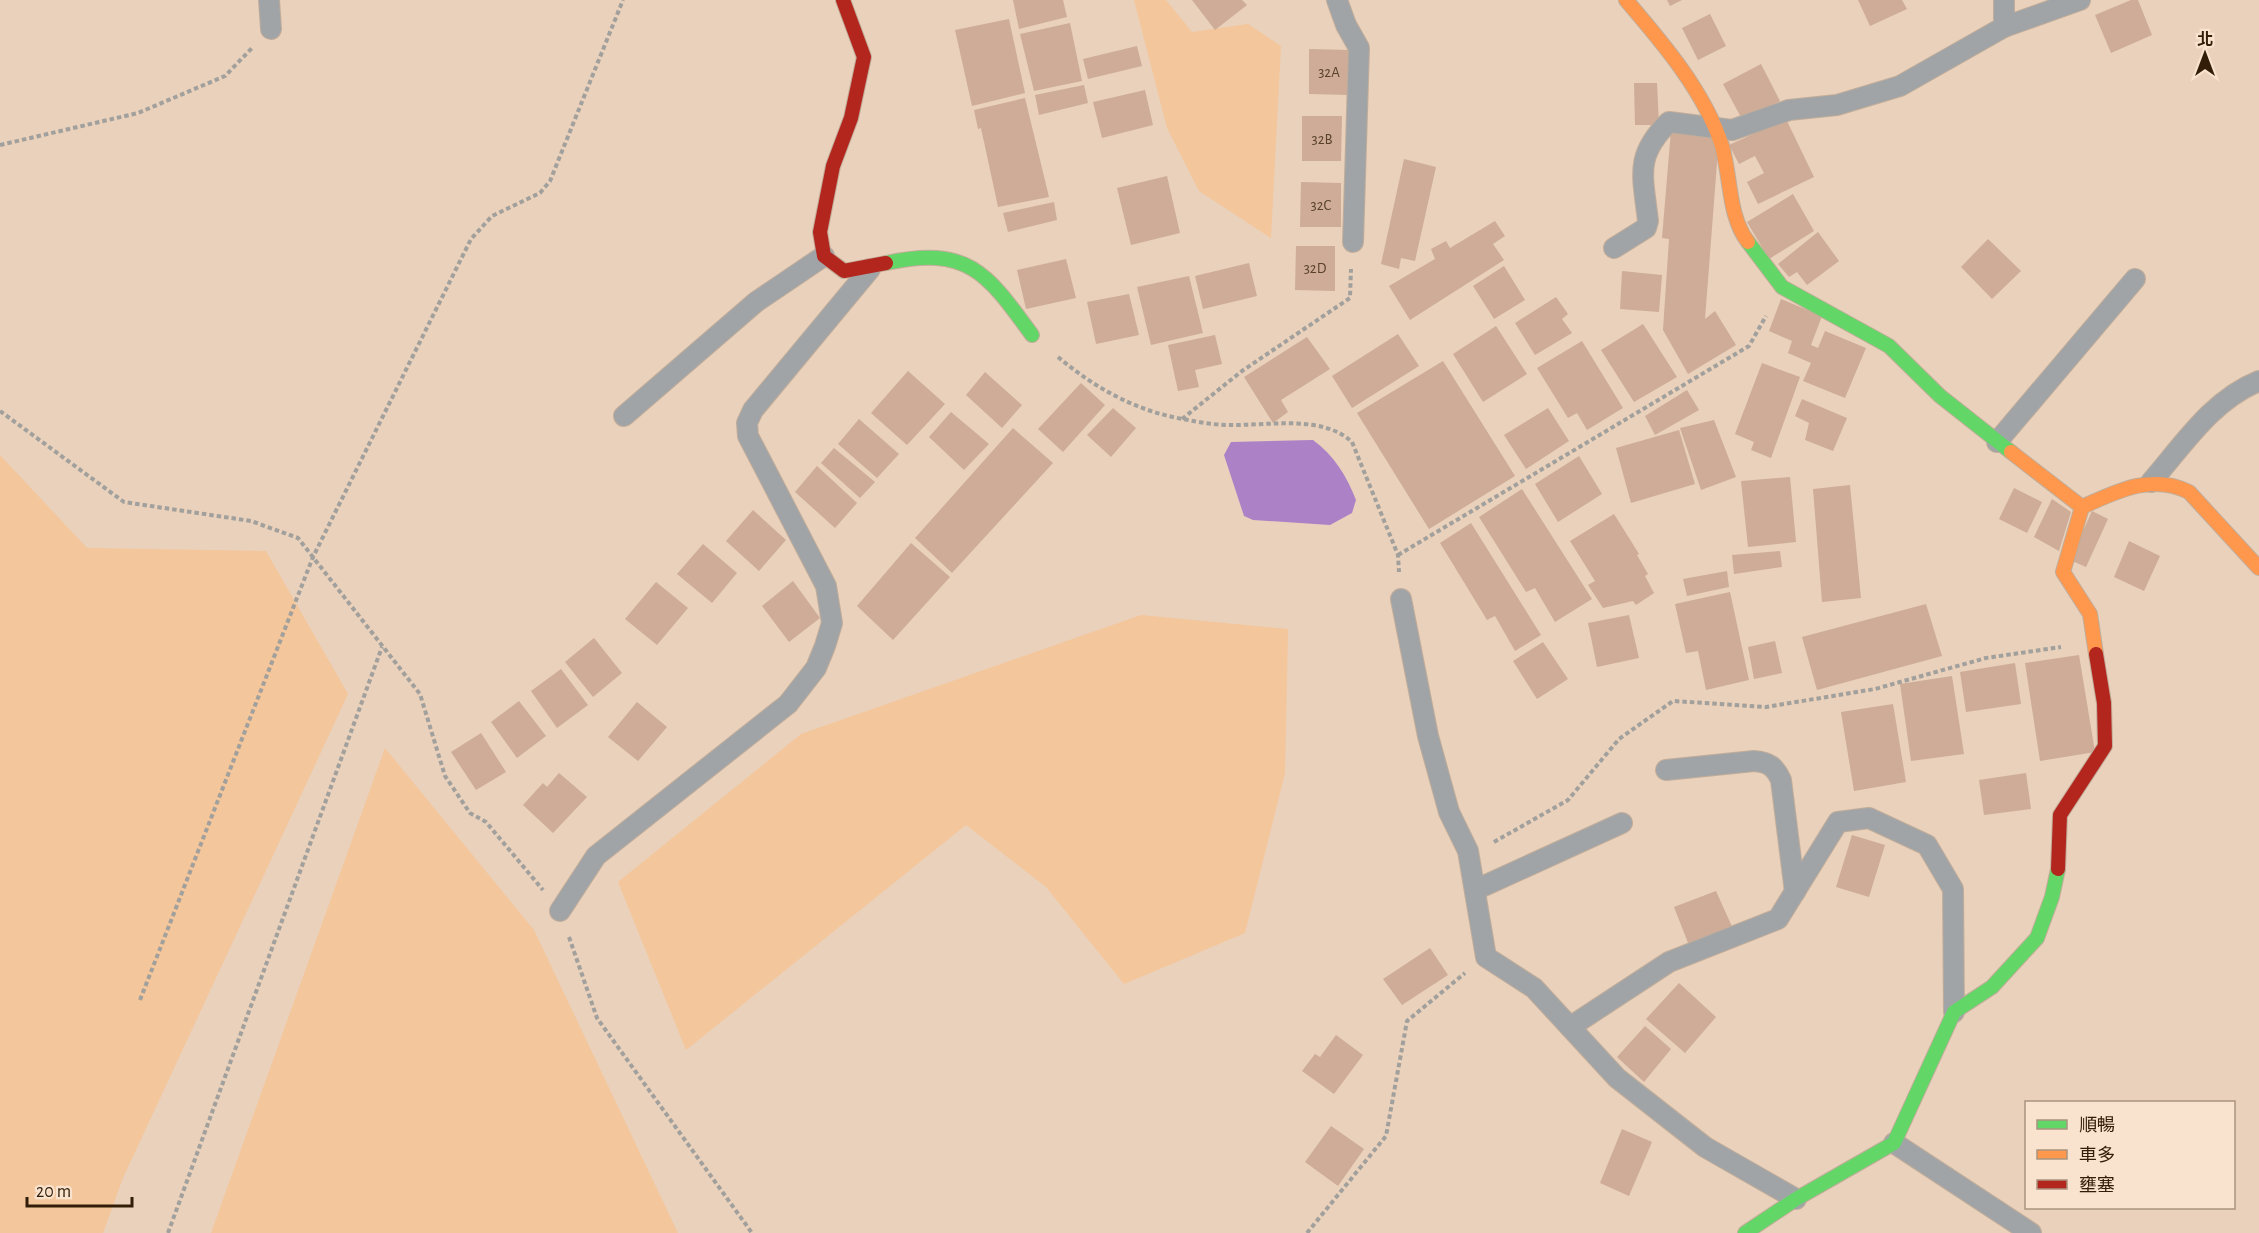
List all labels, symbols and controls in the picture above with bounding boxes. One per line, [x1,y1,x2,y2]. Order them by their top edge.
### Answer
north arrow [2175,24,2235,84]
text: 北 [2197,31,2213,48]
house number: 32A [1318,65,1340,80]
house number: 32B [1311,132,1333,147]
house number: 32C [1311,198,1332,213]
house number: 32D [1304,261,1327,276]
legend [2025,1101,2235,1209]
text: 順暢 [2079,1115,2115,1135]
text: 車多 [2079,1145,2115,1165]
scale bar [27,1170,132,1208]
text: 壅塞 [2079,1175,2115,1195]
text: 20 m [36,1183,71,1201]

